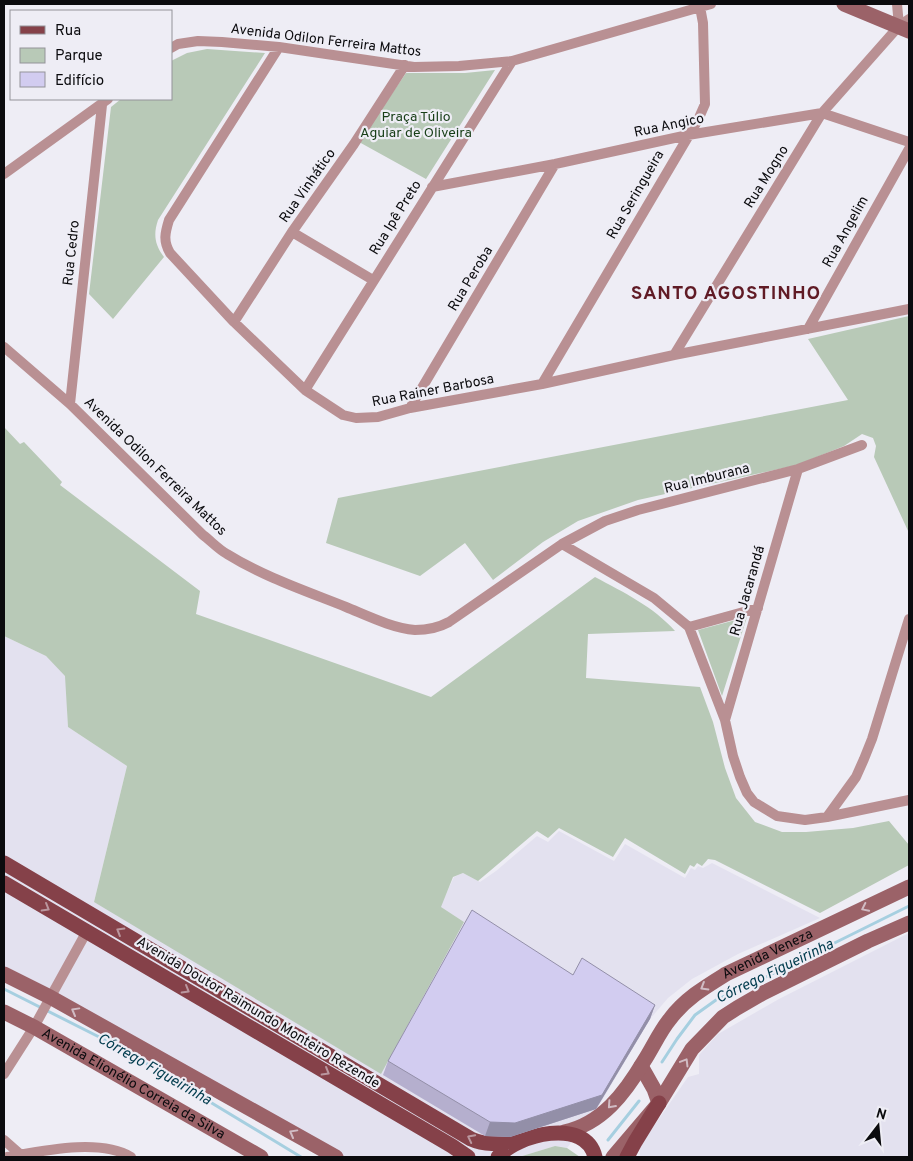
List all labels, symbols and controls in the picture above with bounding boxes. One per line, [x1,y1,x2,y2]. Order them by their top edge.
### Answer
legend [10,10,172,100]
street label: Avenida Odilon Ferreira Mattos [230,21,422,61]
text: Rua [55,22,81,41]
text: Parque [55,47,103,66]
text: Edifício [55,72,104,91]
park label: Praça Túlio Aguiar de Oliveira [360,109,472,142]
street label: Rua Angico [632,110,706,142]
street label: Rua Mogno [741,142,793,212]
street label: Rua Vinhático [276,146,340,226]
street label: Rua Seringueira [604,147,668,243]
street label: Rua Ipê Preto [366,177,426,259]
street label: Rua Angelim [819,193,873,271]
street label: Rua Cedro [60,219,84,286]
street label: Rua Peroba [445,244,497,314]
district label: SANTO AGOSTINHO [631,282,821,306]
street label: Rua Rainer Barbosa [370,371,496,411]
street label: Avenida Odilon Ferreira Mattos [80,394,230,540]
street label: Rua Imburana [663,460,751,498]
street label: Rua Jacarandá [727,544,769,638]
one-way arrow [40,901,49,911]
one-way arrow [862,902,871,912]
street label: Avenida Veneza [719,925,816,983]
one-way arrow [116,928,125,938]
street label: Avenida Doutor Raimundo Monteiro Rezende [133,933,383,1093]
water label: Córrego Figueirinha [713,935,837,1009]
one-way arrow [701,981,710,991]
one-way arrow [181,983,190,993]
one-way arrow [71,1008,80,1018]
street label: Avenida Elionélio Correia da Silva [39,1025,228,1143]
water label: Córrego Figueirinha [94,1030,215,1110]
one-way arrow [678,1058,688,1067]
one-way arrow [321,1066,330,1076]
one-way arrow [608,1100,617,1109]
north arrow [853,1101,903,1151]
text: N [874,1105,888,1125]
one-way arrow [290,1130,299,1140]
one-way arrow [467,1134,476,1144]

